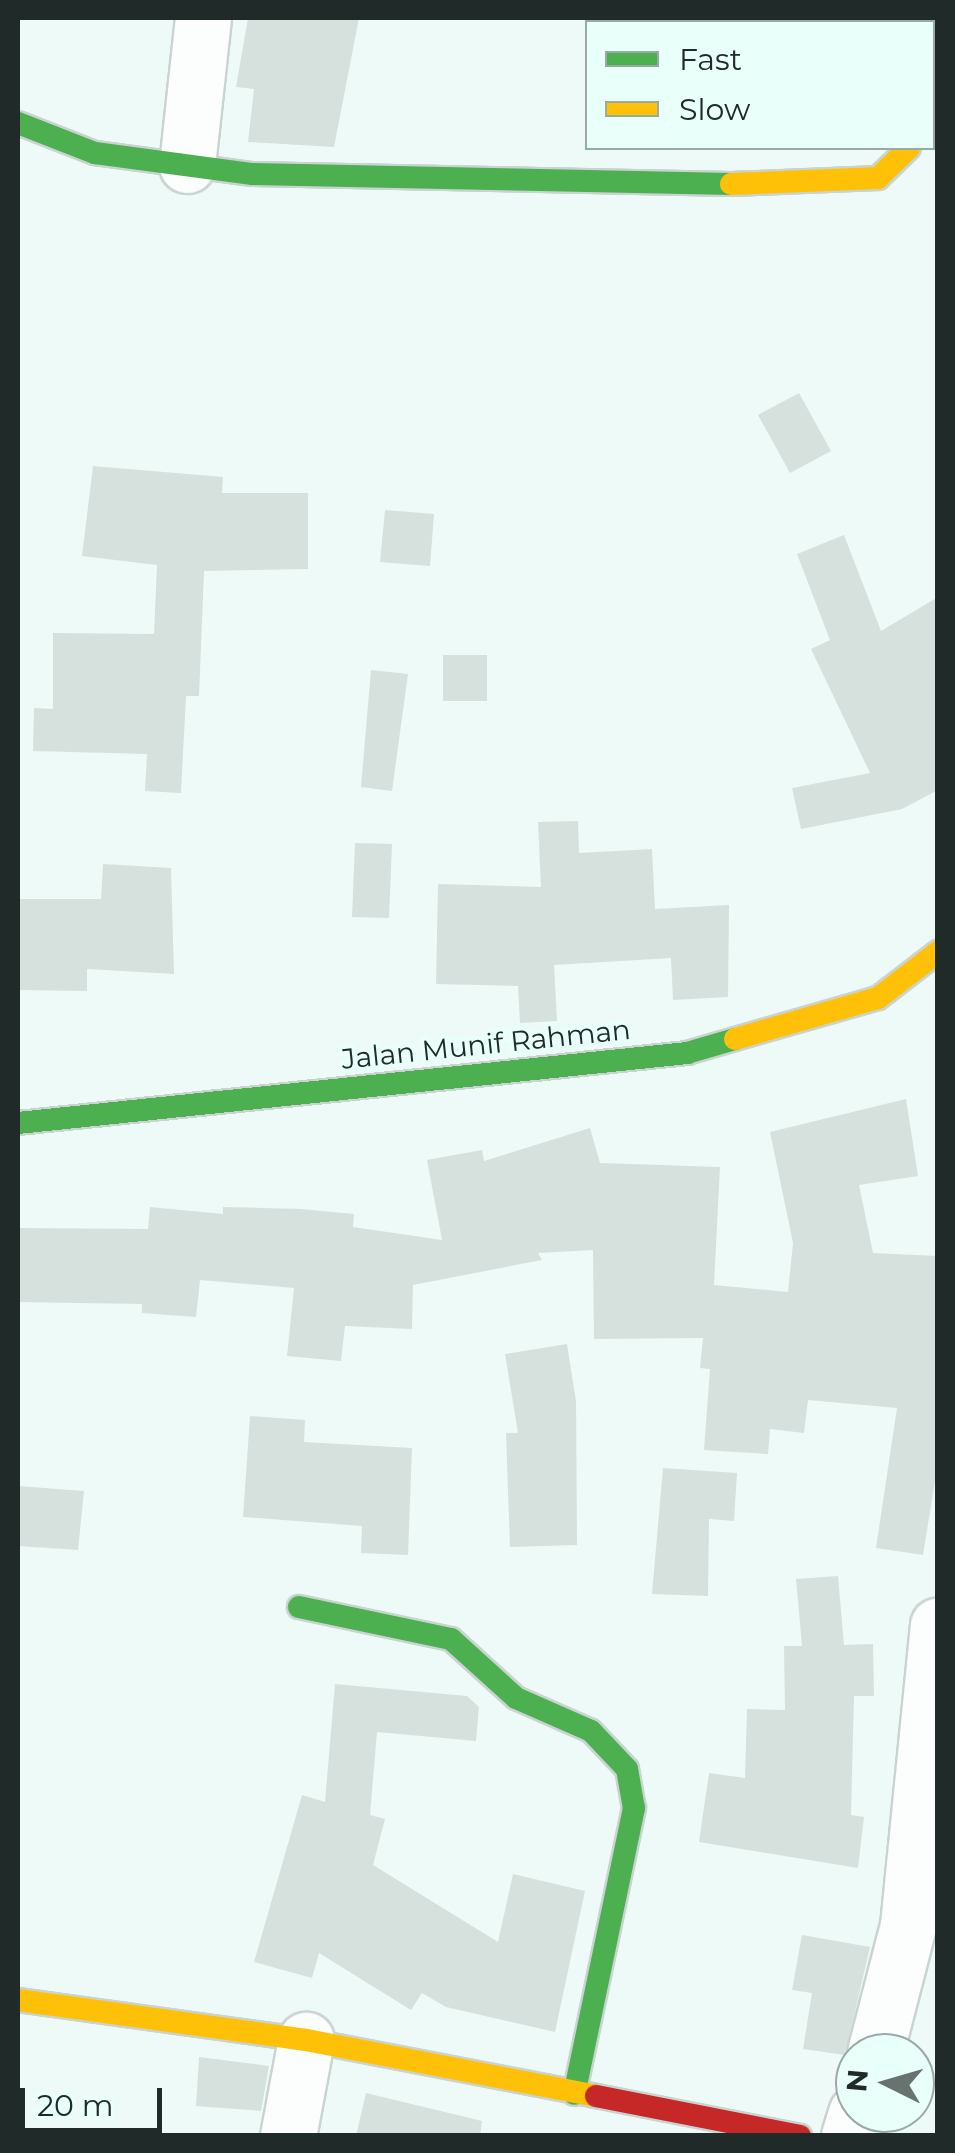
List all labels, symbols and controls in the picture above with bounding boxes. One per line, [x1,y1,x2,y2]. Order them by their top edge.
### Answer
legend [585,20,935,150]
text: Fast [679,41,742,78]
text: Slow [679,91,750,128]
street label: Jalan Munif Rahman [340,1012,632,1076]
north arrow [835,2033,935,2133]
scale bar [25,2068,168,2130]
text: N [839,2068,875,2093]
text: 20 m [37,2087,114,2124]

